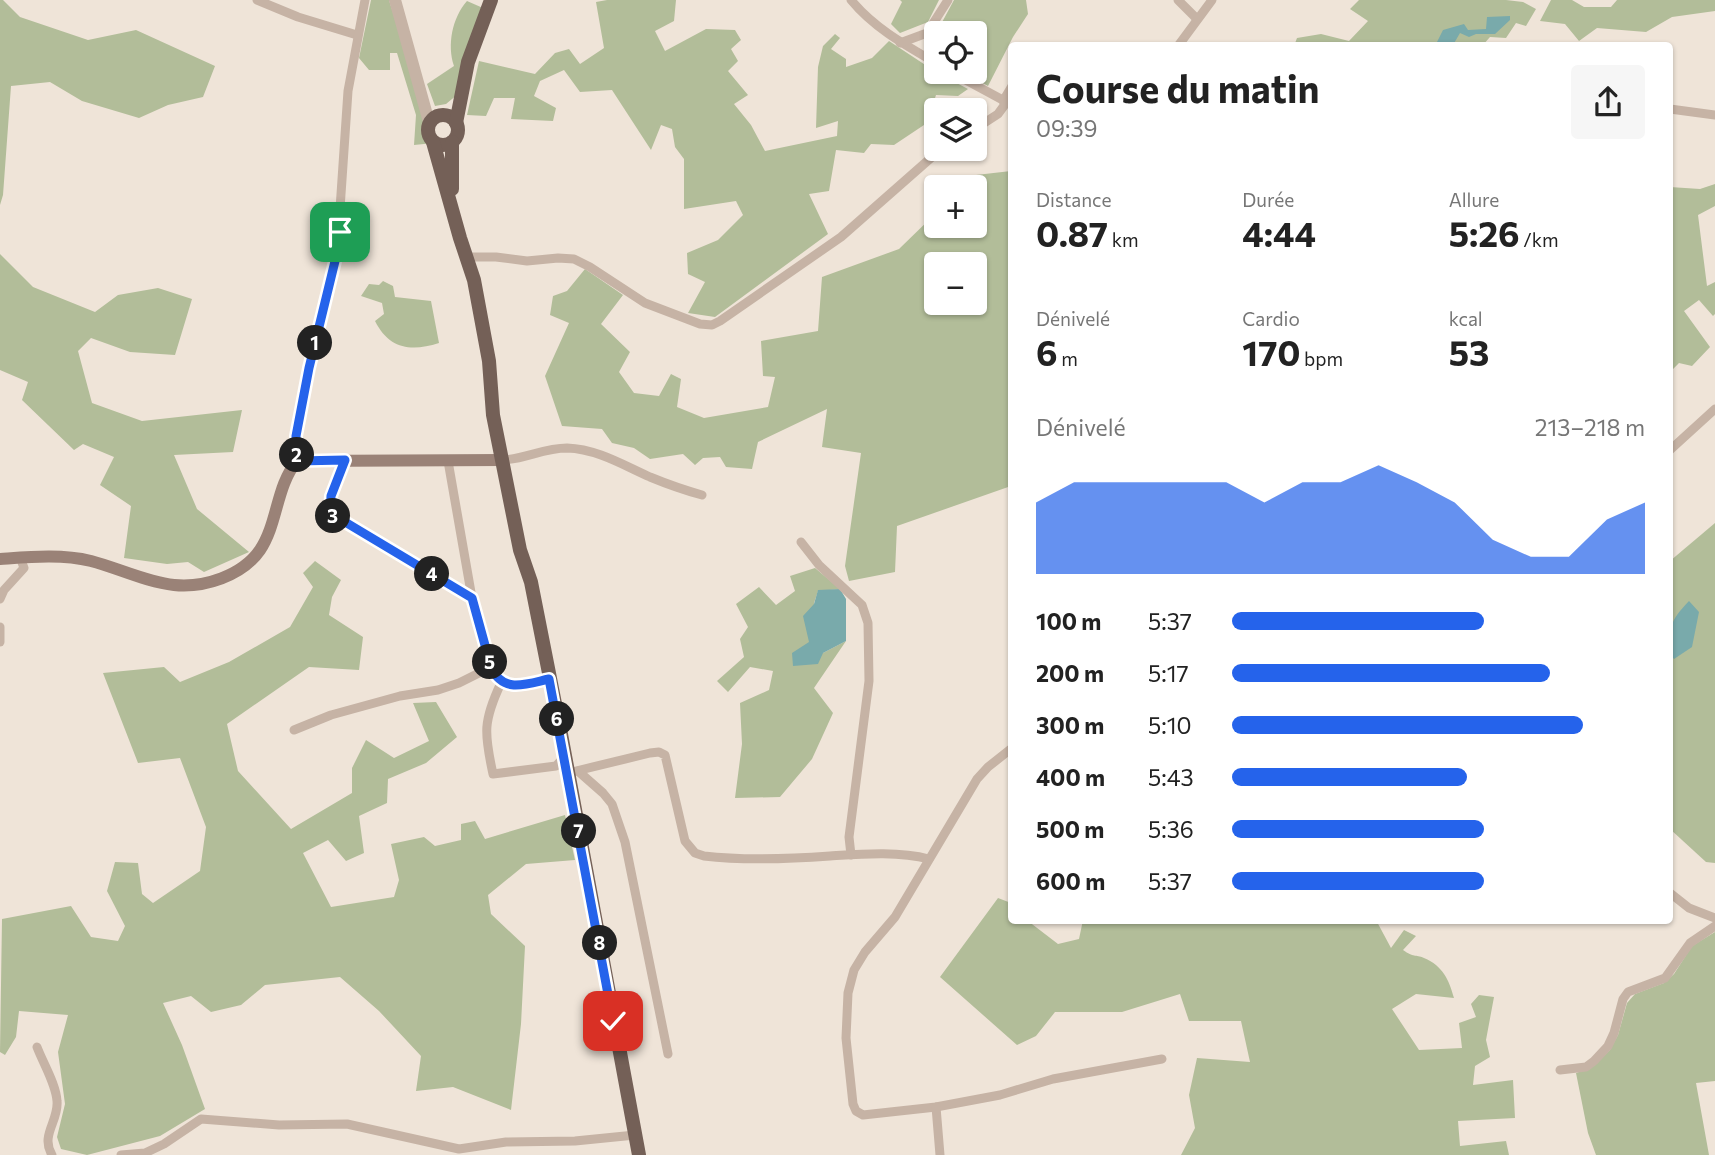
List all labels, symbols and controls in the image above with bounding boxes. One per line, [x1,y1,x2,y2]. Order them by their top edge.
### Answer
map controls [924,21,987,315]
button: locate [924,21,987,84]
text: Course du matin [1036,64,1319,111]
button: share [1571,65,1645,139]
button: layers [924,98,987,161]
text: 09:39 [1036,114,1097,142]
button: + [924,175,987,238]
text: Distance [1036,188,1112,211]
text: Durée [1242,188,1294,211]
text: Allure [1449,188,1499,211]
pin [310,202,370,262]
text: 0.87 [1036,211,1108,254]
text: 4:44 [1242,211,1316,254]
text: 5:26 [1449,211,1520,254]
icon: arrive [321,213,359,251]
text: km [1108,228,1139,251]
text: /km [1520,228,1559,251]
button: − [924,252,987,315]
text: Dénivelé [1036,307,1110,330]
text: Cardio [1242,307,1300,330]
text: kcal [1449,307,1483,330]
pin: 1 [298,326,332,360]
text: 6 [1036,330,1058,373]
text: 170 [1242,330,1300,373]
text: 53 [1449,330,1489,373]
text: 1 [310,331,319,354]
text: m [1058,347,1078,370]
text: bpm [1300,347,1343,370]
text: Dénivelé [1036,413,1126,441]
text: 213–218 m [1535,413,1645,441]
pin: 2 [280,438,314,472]
text: 2 [291,443,302,466]
pin: 3 [316,498,350,534]
text: 3 [327,504,338,527]
pin: 4 [414,556,450,592]
text: 4 [426,562,437,585]
text: 100 m [1036,607,1101,635]
text: 5:37 [1148,607,1192,635]
pin: 5 [472,644,508,680]
text: 5 [484,650,495,673]
text: 200 m [1036,659,1104,687]
text: 5:17 [1148,659,1189,687]
pin: 6 [540,702,574,736]
text: 6 [551,707,562,730]
text: 300 m [1036,711,1104,739]
text: 5:10 [1148,711,1191,739]
text: 400 m [1036,763,1105,791]
text: 5:43 [1148,763,1194,791]
pin: 7 [562,814,596,848]
text: 500 m [1036,815,1104,843]
text: 5:36 [1148,815,1194,843]
text: 7 [573,819,584,842]
text: 600 m [1036,867,1105,895]
text: 5:37 [1148,867,1192,895]
pin: 8 [582,926,618,960]
text: 8 [594,931,605,954]
pin [583,991,643,1051]
icon: check [594,1002,632,1040]

